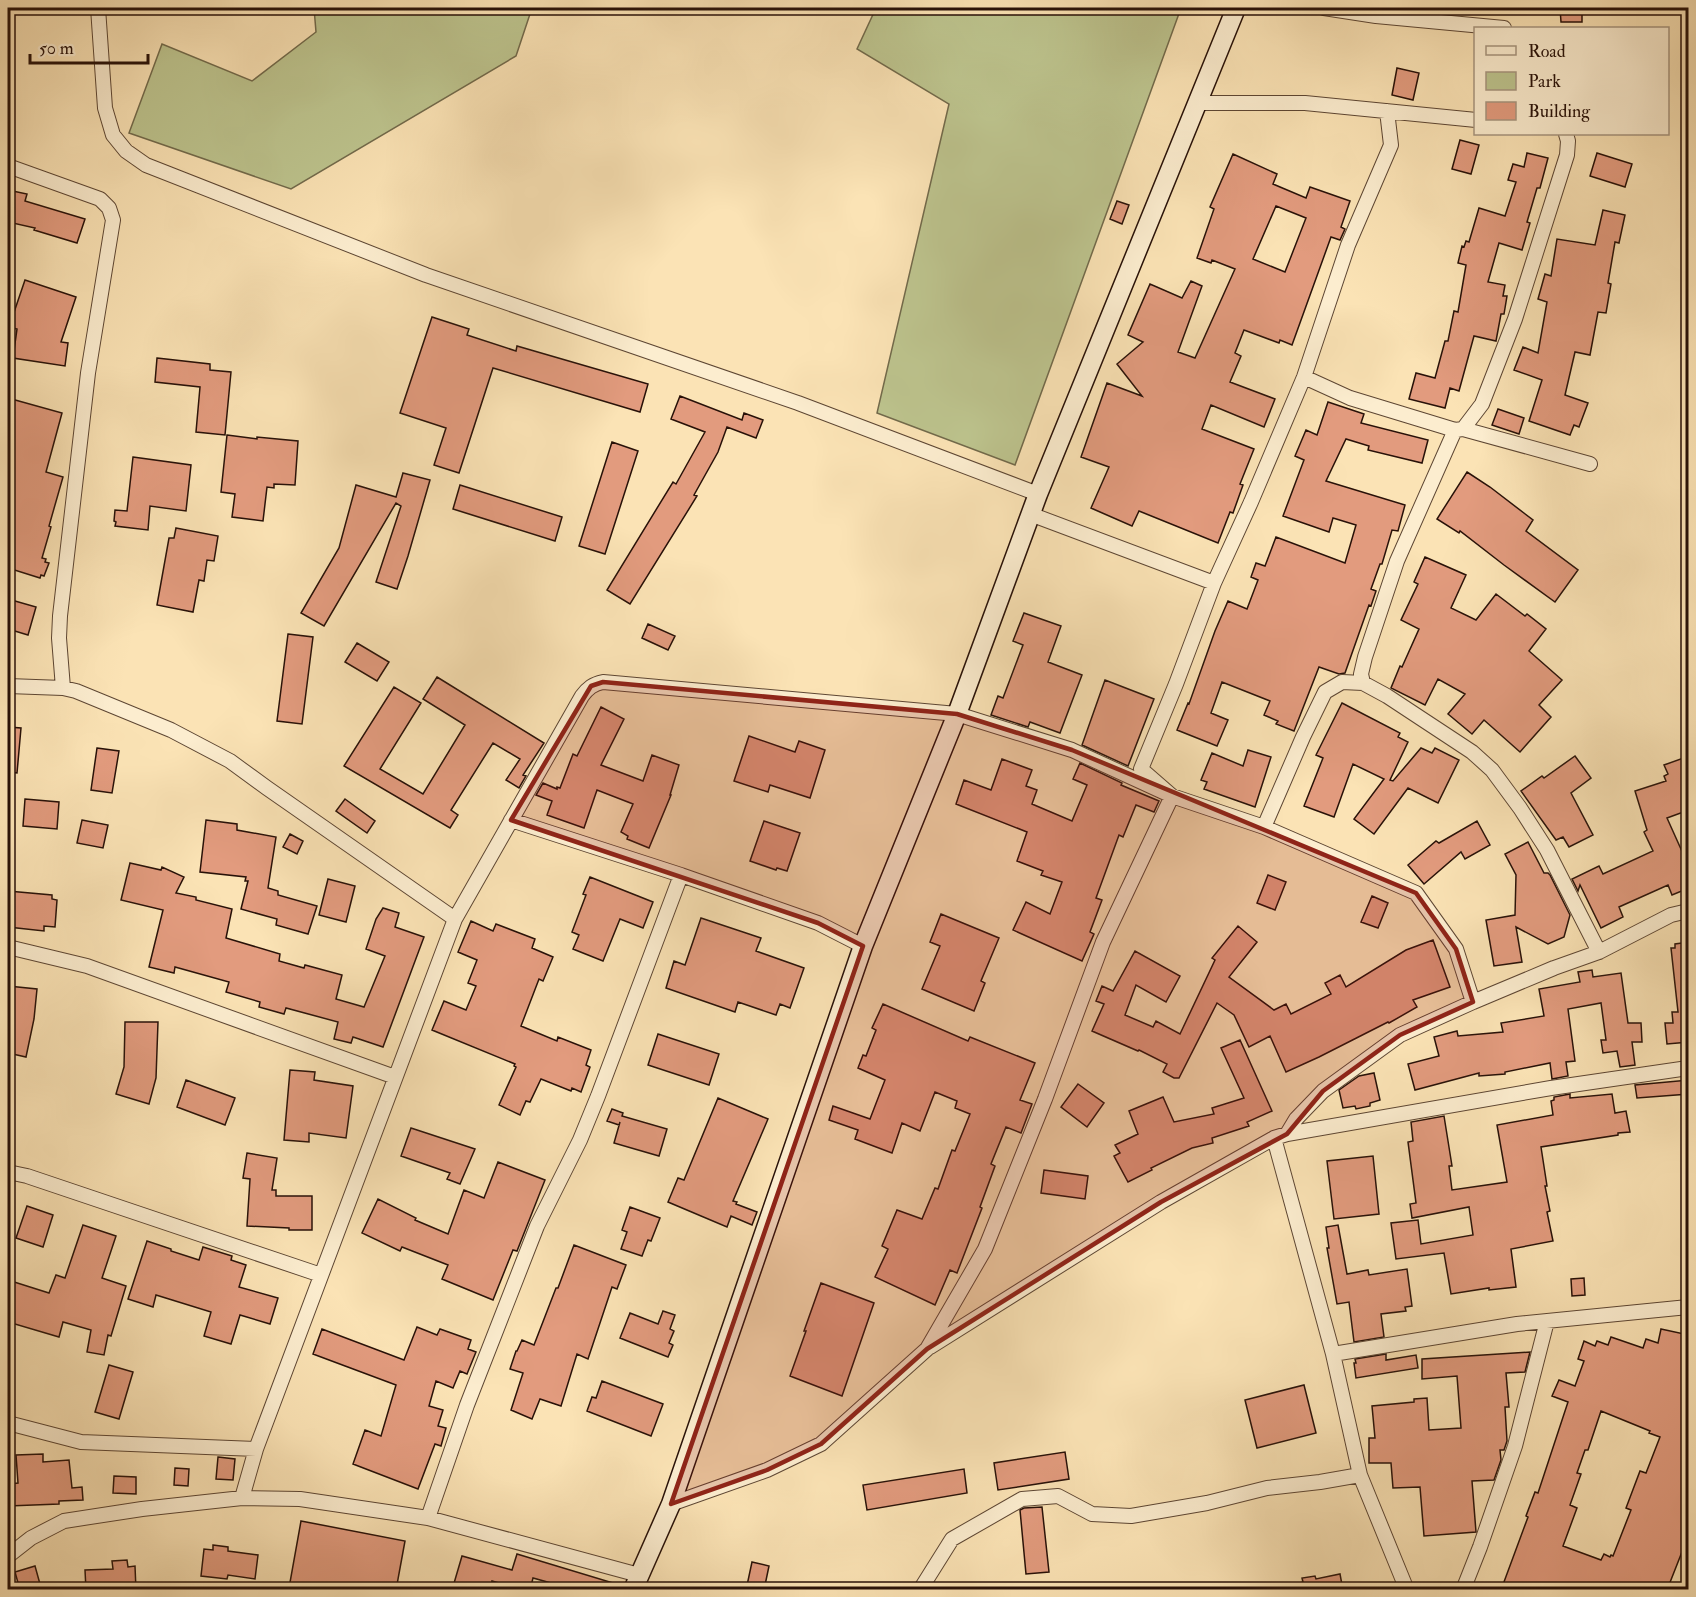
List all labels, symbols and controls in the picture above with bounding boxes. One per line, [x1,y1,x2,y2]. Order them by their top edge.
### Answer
scale bar [30,27,148,65]
legend [1474,27,1669,135]
text: 50 m [39,37,74,60]
text: Road [1528,40,1566,63]
text: Park [1528,70,1561,93]
text: Building [1528,100,1591,123]

